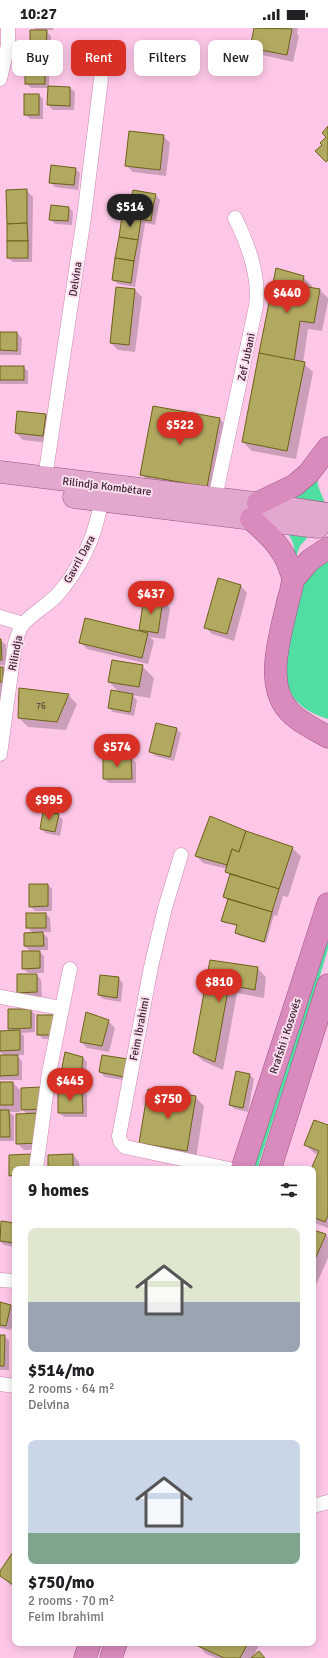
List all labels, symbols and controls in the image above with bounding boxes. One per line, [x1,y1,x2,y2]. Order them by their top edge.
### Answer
text: 10:27 [20,5,57,23]
chip: Buy [12,40,63,76]
chip: Rent [71,40,126,76]
chip: Filters [134,40,200,76]
chip: New [208,40,263,76]
pin: $514 [106,194,154,228]
text: $514 [116,199,144,215]
street label: Delvina [66,260,85,297]
pin: $440 [263,280,311,314]
text: $440 [273,285,301,301]
street label: Zef Jubani [235,332,258,382]
pin: $522 [156,412,204,446]
text: $522 [166,417,194,433]
street label: Rilindja Kombëtare [62,475,152,498]
street label: Gavril Dara [61,533,98,585]
pin: $437 [127,581,175,615]
text: $437 [137,586,165,602]
street label: Rilindja [6,634,25,672]
house number: 76 [36,701,46,712]
pin: $574 [93,734,141,768]
text: $574 [103,739,131,755]
pin: $995 [25,787,73,821]
text: $995 [35,792,63,808]
pin: $810 [195,969,243,1003]
text: $810 [205,974,233,990]
street label: Feim Ibrahimi [127,996,152,1062]
street label: Rrafshi i Kosovës [267,996,304,1076]
pin: $445 [46,1068,94,1102]
text: $445 [56,1073,84,1089]
pin: $750 [144,1086,192,1120]
text: $750 [154,1091,182,1107]
icon: filters [278,1179,300,1201]
text: 9 homes [28,1180,89,1201]
icon: home [128,1254,200,1326]
text: $514/mo [28,1360,94,1381]
text: 2 rooms · 64 m² [28,1381,114,1397]
text: Delvina [28,1397,70,1413]
icon: home [128,1466,200,1538]
text: $750/mo [28,1572,94,1593]
text: 2 rooms · 70 m² [28,1593,114,1609]
text: Feim Ibrahimi [28,1609,104,1625]

